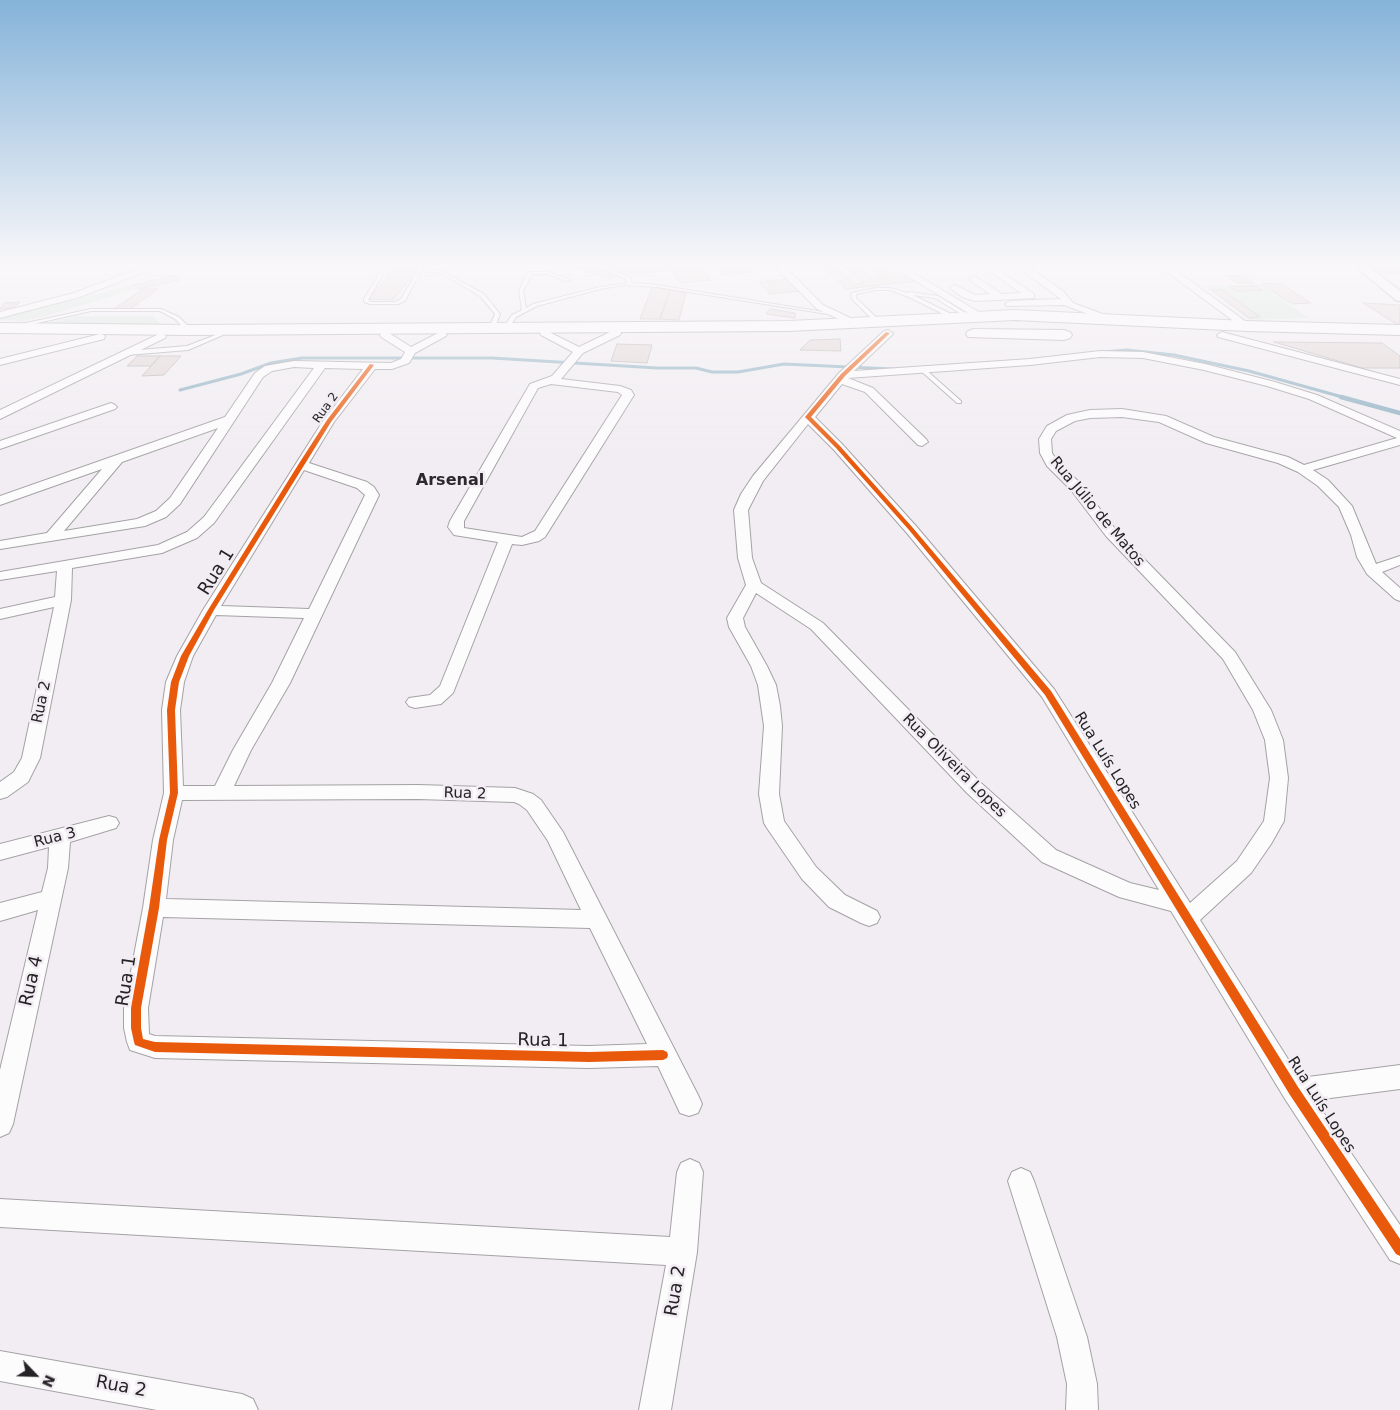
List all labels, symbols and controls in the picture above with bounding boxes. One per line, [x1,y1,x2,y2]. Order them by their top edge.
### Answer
street label: Rua 2 [310,390,342,426]
street label: Rua Júlio de Matos [1046,453,1148,571]
district label: Arsenal [416,471,484,491]
street label: Rua 1 [194,545,240,599]
street label: Rua 2 [29,679,55,725]
street label: Rua Luís Lopes [1070,709,1144,813]
street label: Rua Oliveira Lopes [898,710,1010,822]
street label: Rua 2 [443,784,487,804]
street label: Rua 3 [32,824,78,852]
street label: Rua 4 [16,954,48,1008]
street label: Rua 1 [112,954,142,1008]
street label: Rua 1 [517,1030,569,1052]
street label: Rua Luís Lopes [1283,1053,1359,1157]
street label: Rua 2 [661,1264,691,1318]
north arrow [10,1350,60,1400]
text: N [39,1372,58,1390]
street label: Rua 2 [94,1372,148,1402]

